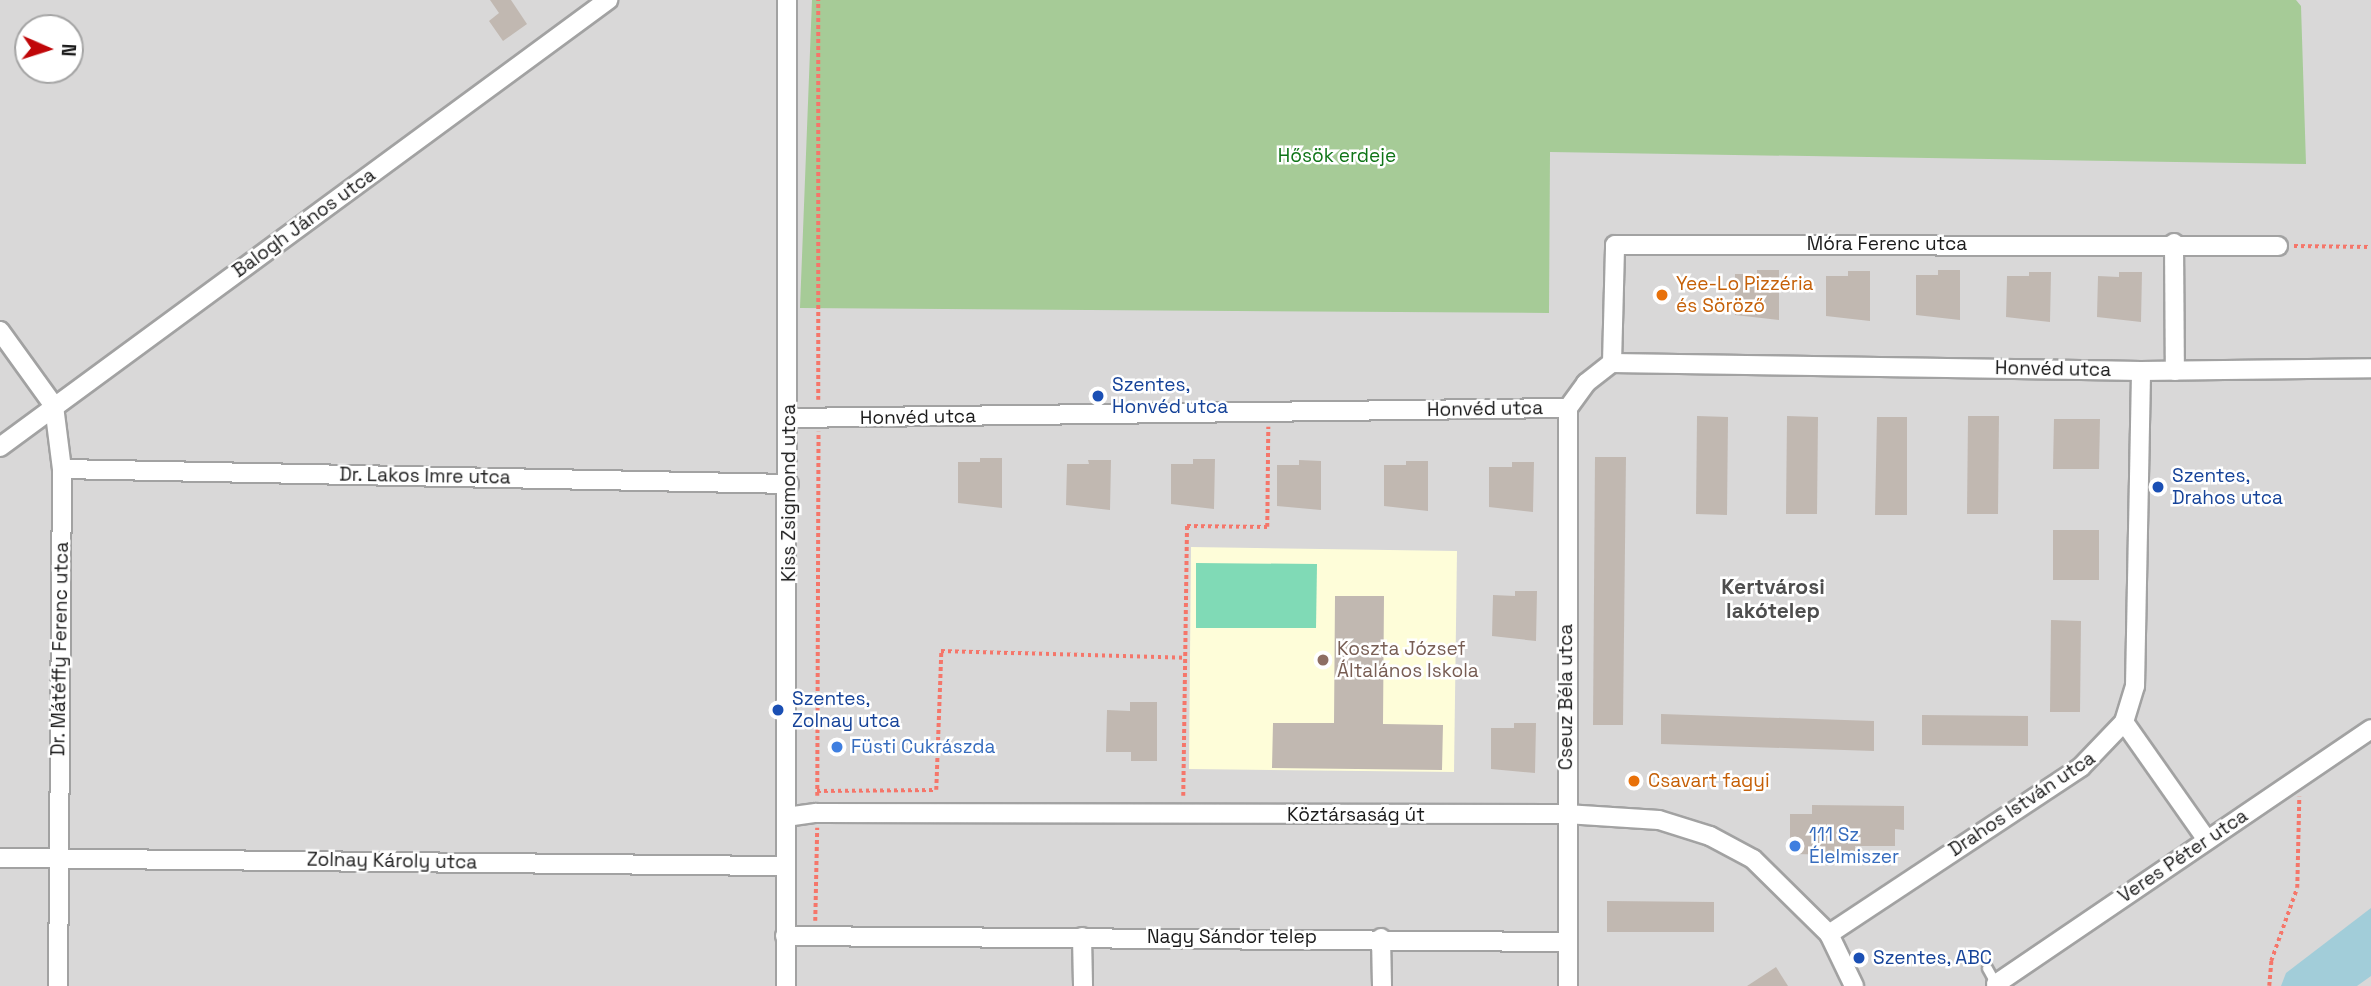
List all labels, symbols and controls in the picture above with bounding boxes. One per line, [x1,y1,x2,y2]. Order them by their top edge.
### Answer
north arrow [14,14,84,84]
text: N [56,43,81,57]
park label: Hősök erdeje [1278,145,1396,167]
street label: Balogh János utca [228,164,380,282]
street label: Móra Ferenc utca [1807,233,1967,255]
place label: Yee-Lo Pizzéria és Söröző [1676,273,1814,317]
marker: Yee-Lo Pizzéria és Söröző [1654,287,1670,303]
street label: Honvéd utca [1995,357,2111,381]
place label: Szentes, Honvéd utca [1112,374,1228,418]
marker: Szentes, Honvéd utca [1090,388,1106,404]
street label: Honvéd utca [1427,397,1543,421]
street label: Kiss Zsigmond utca [778,404,800,582]
street label: Honvéd utca [860,405,976,429]
street label: Dr. Lakos Imre utca [339,463,511,489]
place label: Szentes, Drahos utca [2172,465,2283,509]
marker: Szentes, Drahos utca [2150,479,2166,495]
street label: Dr. Mátéffy Ferenc utca [47,541,73,757]
district label: Kertvárosi lakótelep [1721,574,1825,624]
street label: Cseuz Béla utca [1555,624,1577,770]
place label: Koszta József Általános Iskola [1337,638,1479,682]
marker: Koszta József Általános Iskola [1315,652,1331,668]
place label: Szentes, Zolnay utca [792,688,900,732]
marker: Szentes, Zolnay utca [770,702,786,718]
place label: Füsti Cukrászda [851,736,995,758]
marker: Füsti Cukrászda [829,739,845,755]
street label: Drahos István utca [1945,747,2099,861]
place label: Csavart fagyi [1648,770,1770,792]
marker: Csavart fagyi [1626,773,1642,789]
street label: Köztársaság út [1287,804,1425,826]
street label: Veres Péter utca [2114,804,2252,908]
place label: 111 Sz Élelmiszer [1809,824,1899,868]
marker: 111 Sz Élelmiszer [1787,838,1803,854]
street label: Zolnay Károly utca [307,848,477,874]
street label: Nagy Sándor telep [1147,926,1317,948]
place label: Szentes, ABC [1873,947,1993,969]
marker: Szentes, ABC [1851,950,1867,966]

